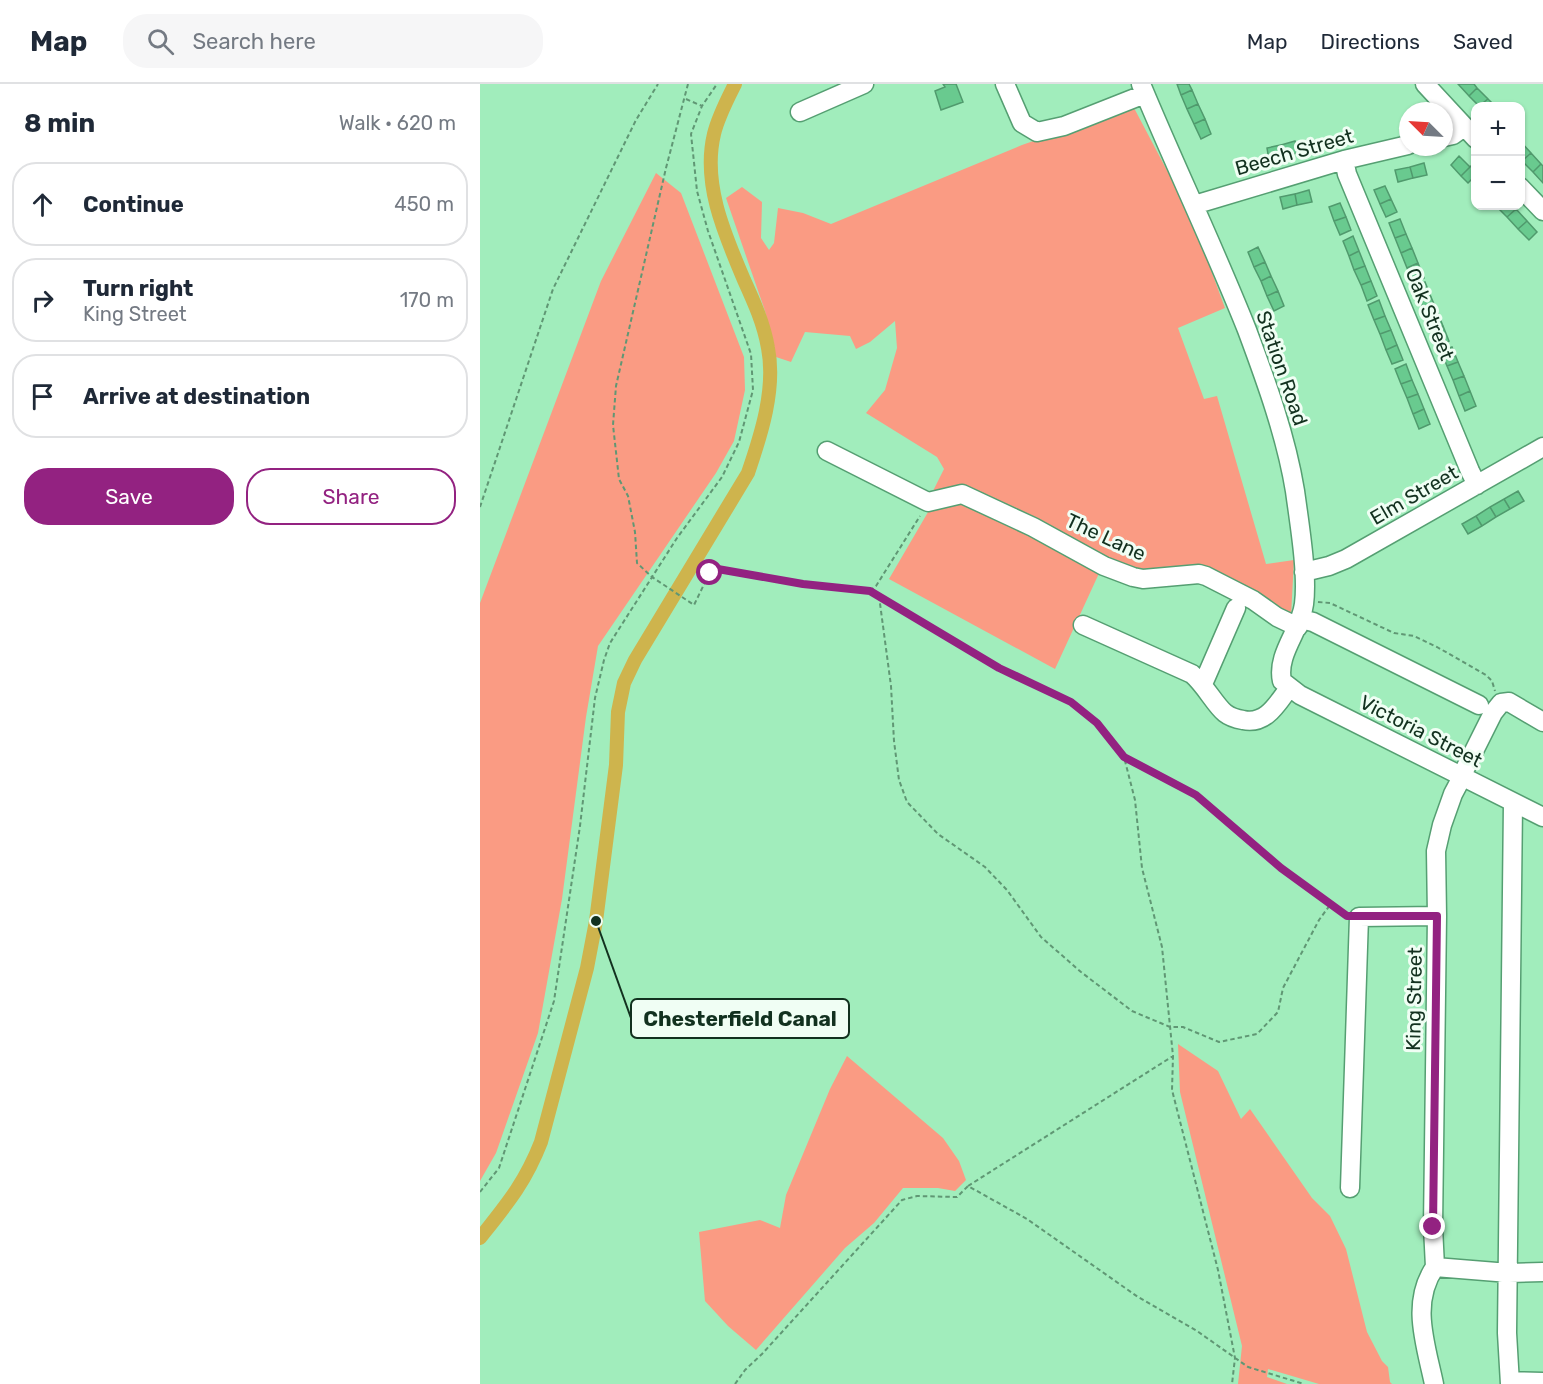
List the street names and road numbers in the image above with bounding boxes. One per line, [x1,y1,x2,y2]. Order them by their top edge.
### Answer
street label: Beech Street [1232,124,1356,180]
street label: Oak Street [1401,264,1459,364]
street label: Station Road [1251,307,1313,429]
street label: Elm Street [1366,460,1462,530]
street label: The Lane [1062,508,1150,566]
street label: Victoria Street [1356,690,1486,772]
street label: King Street [1401,947,1427,1051]

